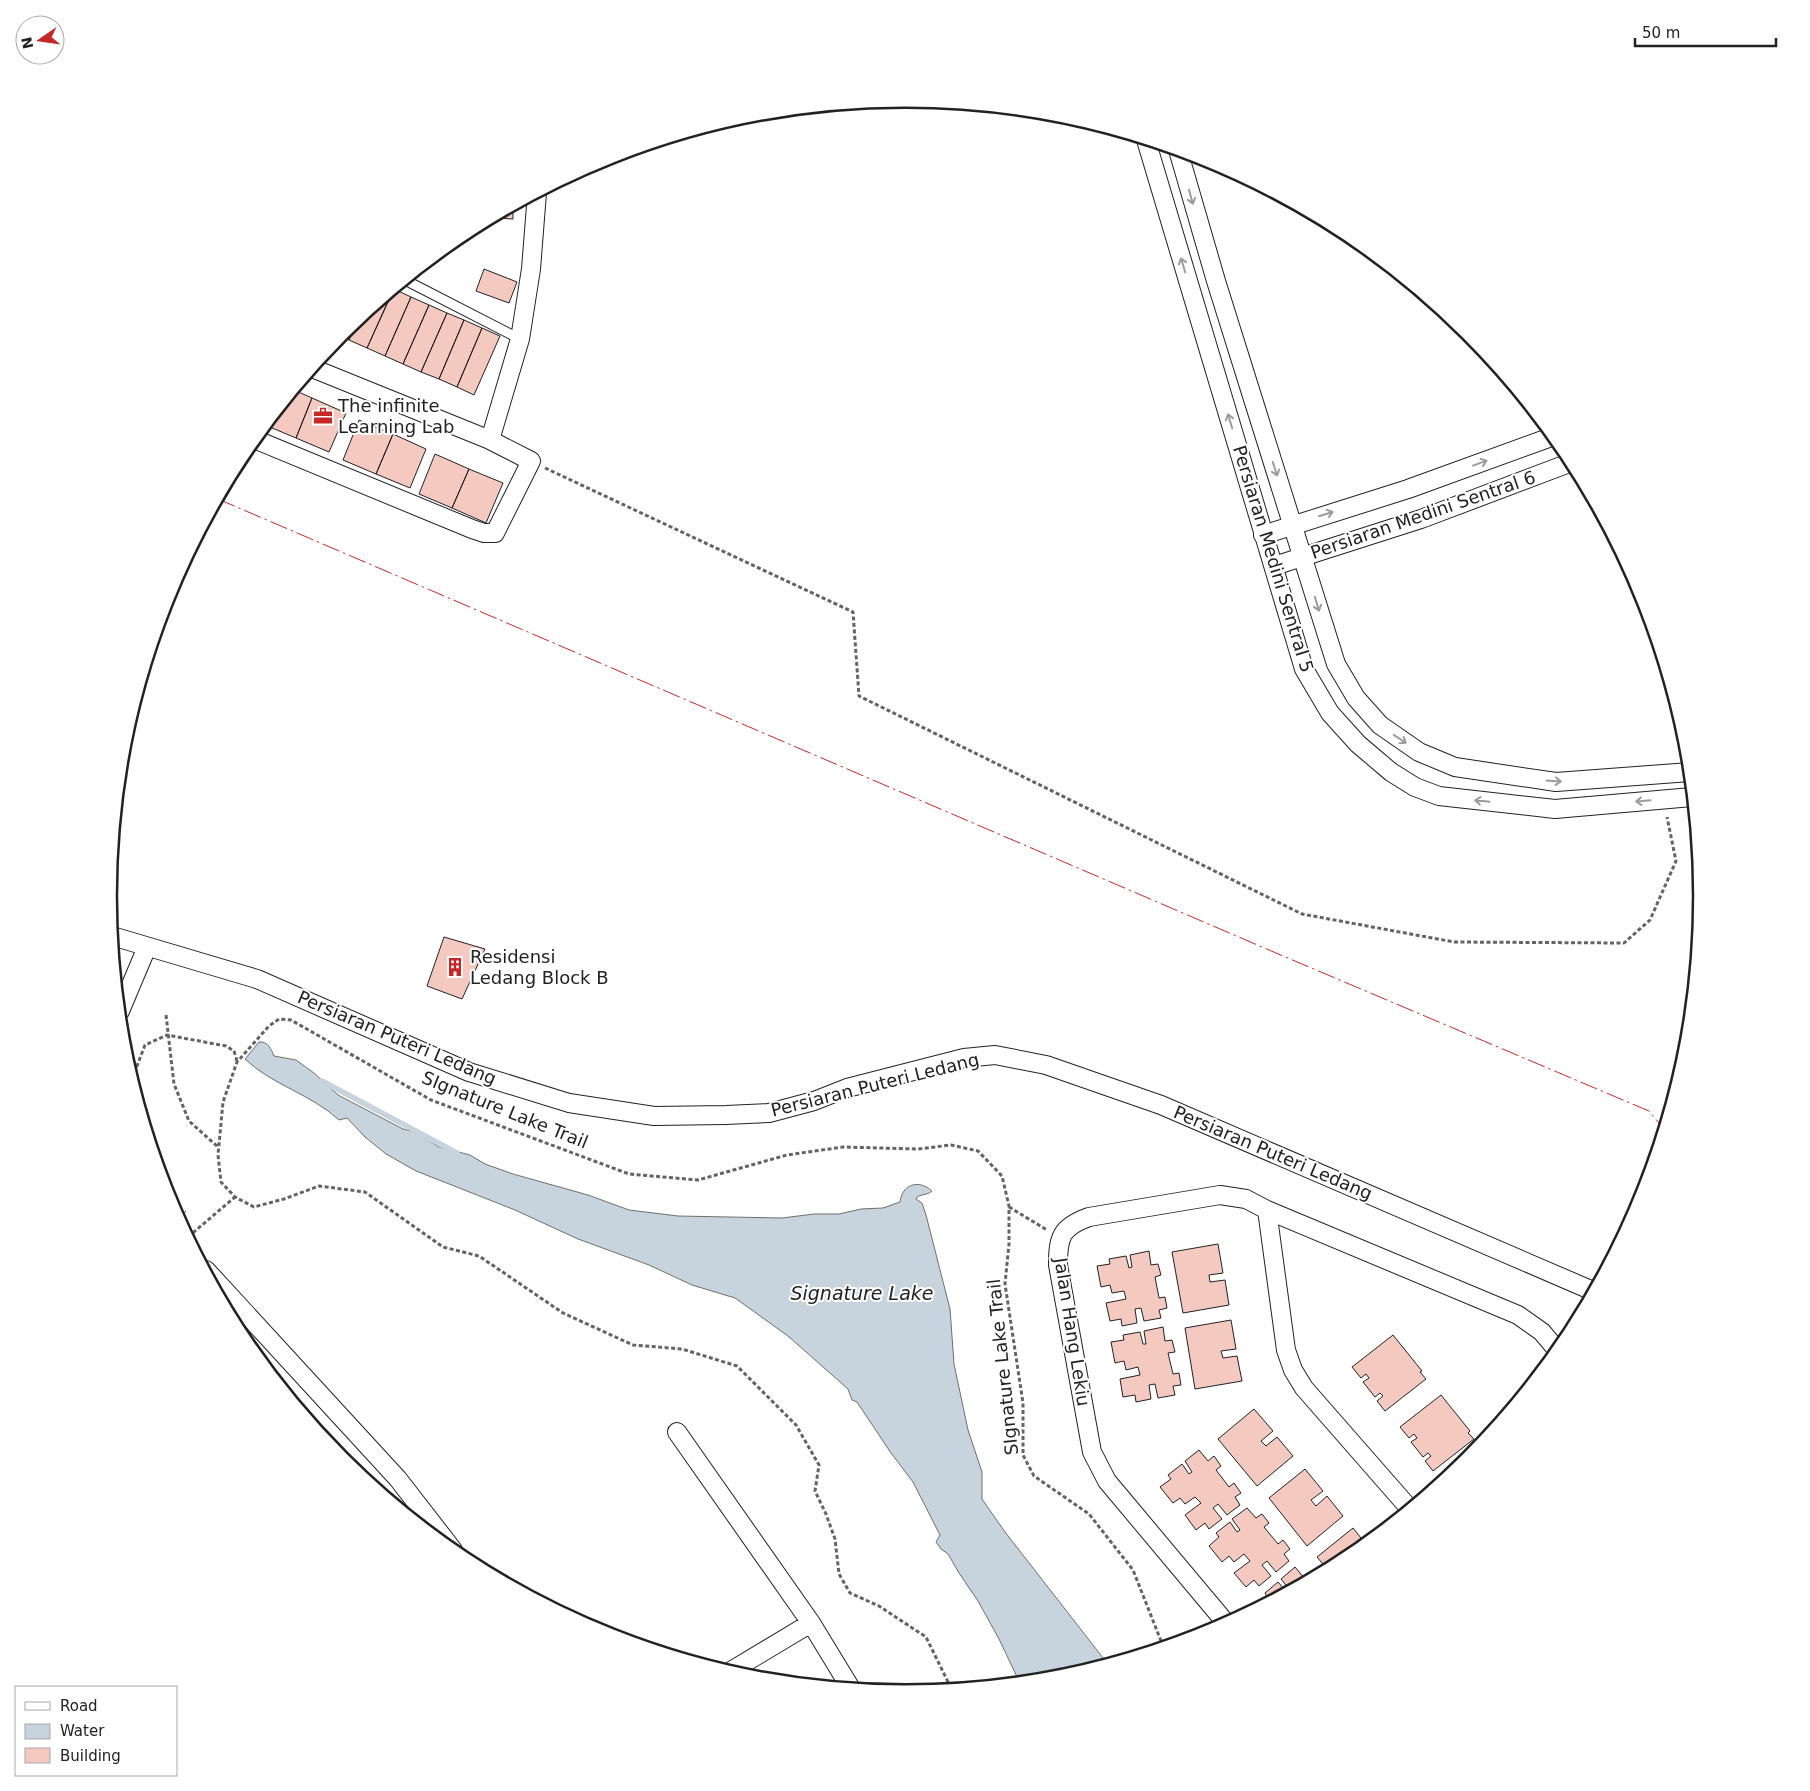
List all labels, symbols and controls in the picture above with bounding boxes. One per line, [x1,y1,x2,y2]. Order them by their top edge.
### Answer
north arrow [15,15,65,65]
scale bar [1635,15,1776,47]
text: 50 m [1642,24,1680,42]
text: N [18,35,36,50]
one-way arrow [1187,188,1197,204]
one-way arrow [1178,257,1188,273]
place label: The infinite Learning Lab [337,395,454,437]
office icon: The infinite Learning Lab [312,405,334,427]
one-way arrow [1224,413,1234,429]
street label: Persiaran Medini Sentral 5 [1229,443,1318,675]
one-way arrow [1472,458,1488,467]
one-way arrow [1271,461,1280,476]
street label: Persiaran Medini Sentral 6 [1308,466,1538,563]
one-way arrow [1318,509,1334,519]
one-way arrow [1313,596,1322,612]
one-way arrow [1393,734,1407,744]
one-way arrow [1546,776,1562,786]
one-way arrow [1474,796,1490,806]
one-way arrow [1636,797,1652,806]
place label: Residensi Ledang Block B [470,946,609,988]
building icon: Residensi Ledang Block B [444,956,466,978]
street label: Persiaran Puteri Ledang [295,986,500,1089]
street label: Persiaran Puteri Ledang [769,1048,981,1121]
street label: SIgnature Lake Trail [419,1067,591,1152]
street label: Persiaran Puteri Ledang [1171,1101,1376,1204]
street label: Jalan Hang Lekiu [1050,1255,1095,1408]
street label: SIgnature Lake Trail [983,1278,1022,1456]
water label: Signature Lake [790,1282,934,1304]
legend [15,1686,178,1776]
text: Road [60,1697,98,1715]
text: Water [60,1722,105,1740]
text: Building [60,1747,121,1765]

